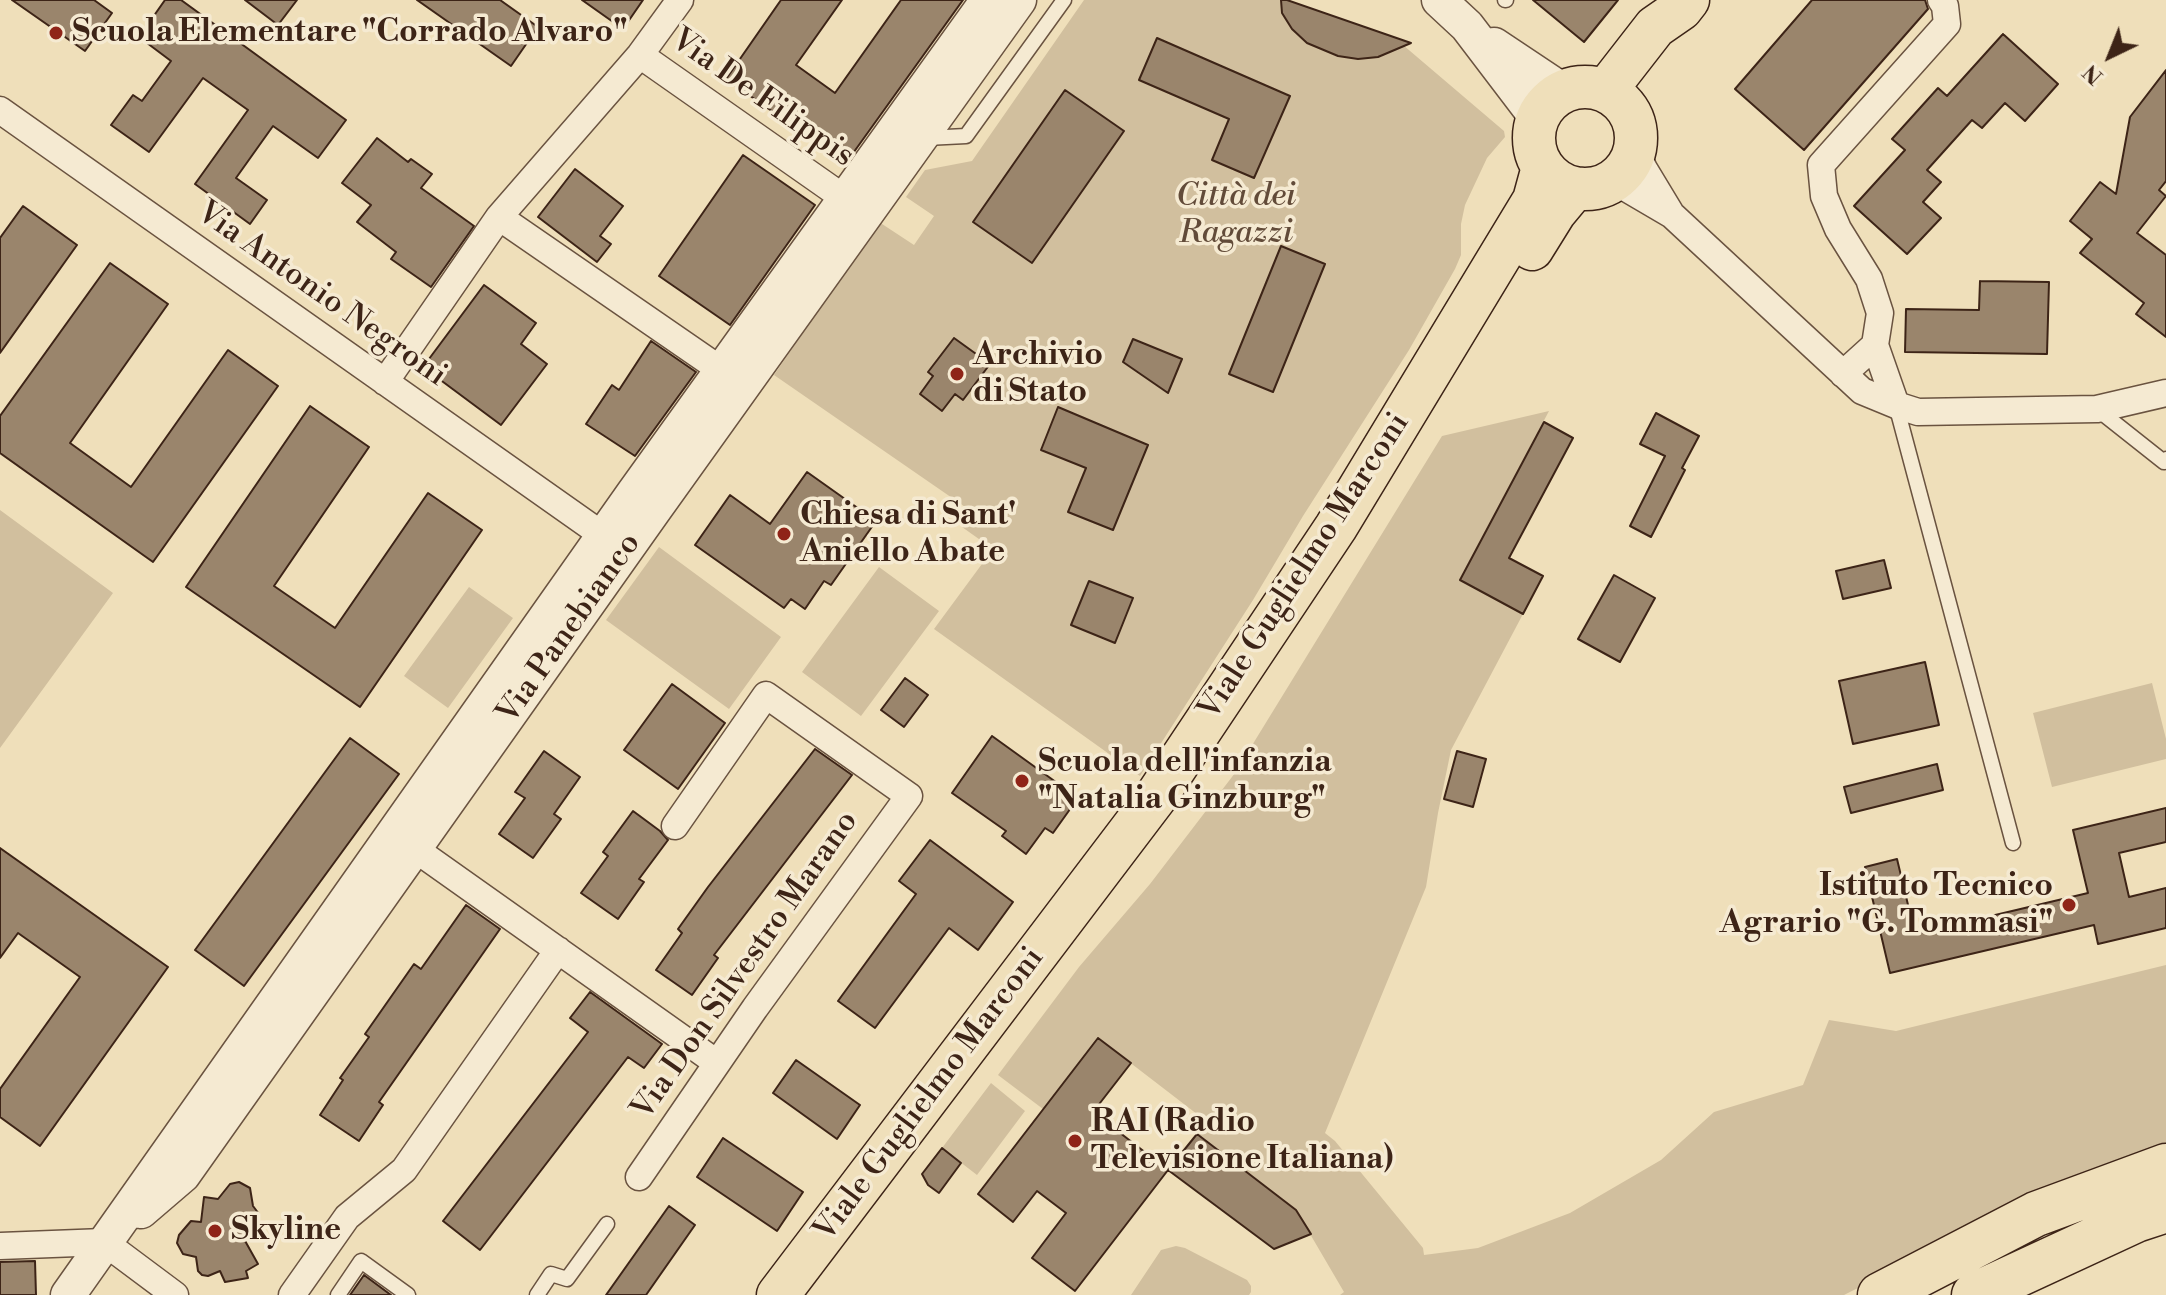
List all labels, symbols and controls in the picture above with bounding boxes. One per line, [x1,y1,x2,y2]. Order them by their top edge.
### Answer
place label: Scuola Elementare "Corrado Alvaro" [72,14,628,52]
north arrow [2070,16,2150,96]
street label: Via De Filippis [663,22,861,176]
marker: Scuola Elementare "Corrado Alvaro" [47,24,65,42]
text: N [2078,58,2109,90]
park label: Città dei Ragazzi [1176,178,1296,253]
street label: Via Antonio Negroni [189,194,453,396]
place label: Archivio di Stato [973,337,1103,412]
marker: Archivio di Stato [948,365,966,383]
street label: Viale Guglielmo Marconi [1191,406,1419,728]
place label: Chiesa di Sant' Aniello Abate [800,497,1016,572]
marker: Chiesa di Sant' Aniello Abate [775,525,793,543]
street label: Via Panebianco [490,526,650,732]
place label: Scuola dell'infanzia "Natalia Ginzburg" [1038,744,1332,819]
marker: Scuola dell'infanzia "Natalia Ginzburg" [1013,772,1031,790]
street label: Via Don Silvestro Marano [625,804,867,1128]
place label: Istituto Tecnico Agrario "G. Tommasi" [1719,868,2053,943]
marker: Istituto Tecnico Agrario "G. Tommasi" [2060,896,2078,914]
street label: Viale Guglielmo Marconi [807,940,1053,1250]
place label: RAI (Radio Televisione Italiana) [1091,1104,1393,1179]
marker: RAI (Radio Televisione Italiana) [1066,1132,1084,1150]
place label: Skyline [231,1212,341,1250]
marker: Skyline [206,1222,224,1240]

